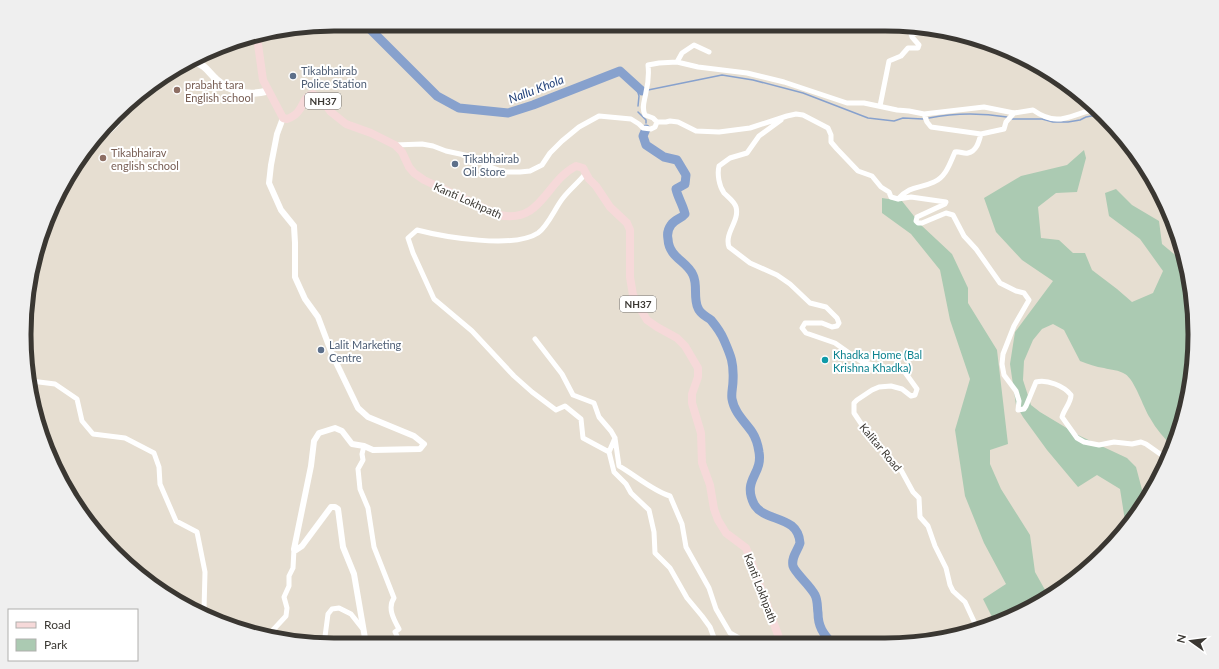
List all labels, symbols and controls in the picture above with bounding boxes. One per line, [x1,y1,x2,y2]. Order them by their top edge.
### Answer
place label: Tikabhairab Police Station [301,64,367,90]
marker: Tikabhairab Police Station [288,71,298,81]
water label: Nallu Khola [506,72,566,106]
place label: prabaht tara English school [185,78,253,104]
marker: prabaht tara English school [172,85,182,95]
road number: NH37 [305,93,341,109]
place label: Tikabhairav english school [111,146,179,172]
place label: Tikabhairab Oil Store [463,152,519,178]
marker: Tikabhairav english school [98,153,108,163]
marker: Tikabhairab Oil Store [450,159,460,169]
street label: Kanti Lokhpath [432,179,504,221]
road number: NH37 [620,296,656,312]
place label: Lalit Marketing Centre [329,338,402,364]
marker: Lalit Marketing Centre [316,345,326,355]
place label: Khadka Home (Bal Krishna Khadka) [833,348,922,374]
marker: Khadka Home (Bal Krishna Khadka) [820,355,830,365]
street label: Kalitar Road [857,420,905,474]
street label: Kanti Lokhpath [742,551,780,625]
legend [8,609,138,661]
text: Road [44,617,71,632]
north arrow [1171,621,1211,661]
text: N [1173,633,1188,644]
text: Park [44,637,68,652]

